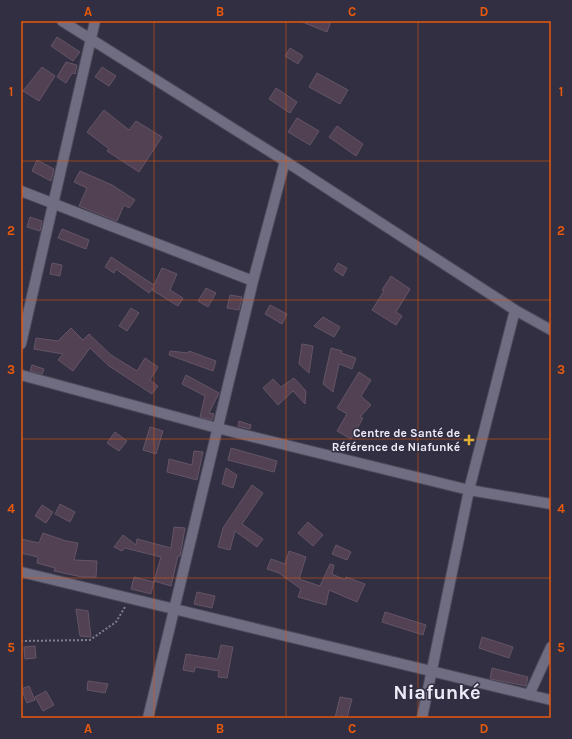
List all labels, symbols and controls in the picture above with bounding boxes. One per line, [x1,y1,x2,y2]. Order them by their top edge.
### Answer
text: A [84,4,92,19]
text: B [216,4,224,19]
text: C [348,4,356,19]
text: D [480,4,489,19]
text: 1 [9,84,13,99]
text: 1 [559,84,563,99]
text: 2 [7,223,15,238]
text: 2 [557,223,565,238]
text: 3 [7,362,15,377]
text: 3 [557,362,565,377]
place label: Centre de Santé de Référence de Niafunké [332,426,460,454]
marker: Centre de Santé de Référence de Niafunké [463,434,475,446]
text: 4 [7,501,15,516]
text: 4 [557,501,565,516]
text: 5 [7,640,15,655]
text: 5 [557,640,565,655]
district label: Niafunké [393,681,481,704]
text: A [84,721,92,736]
text: B [216,721,224,736]
text: C [348,721,356,736]
text: D [480,721,489,736]

